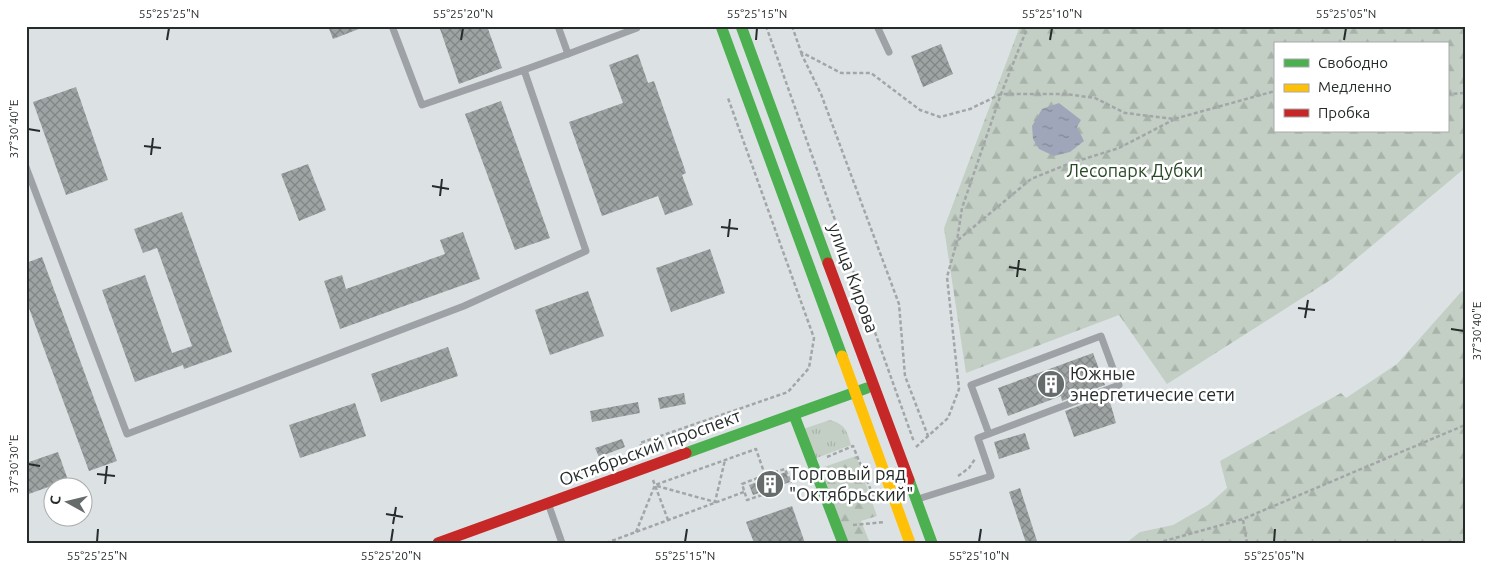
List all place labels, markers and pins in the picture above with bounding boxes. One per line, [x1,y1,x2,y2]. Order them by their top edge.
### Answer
place label: Южные энергетичесие сети [1070,363,1235,404]
building icon: Южные энергетичесие сети [1036,369,1066,399]
place label: Торговый ряд "Октябрьский" [789,463,913,504]
building icon: Торговый ряд "Октябрьский" [755,469,785,499]

